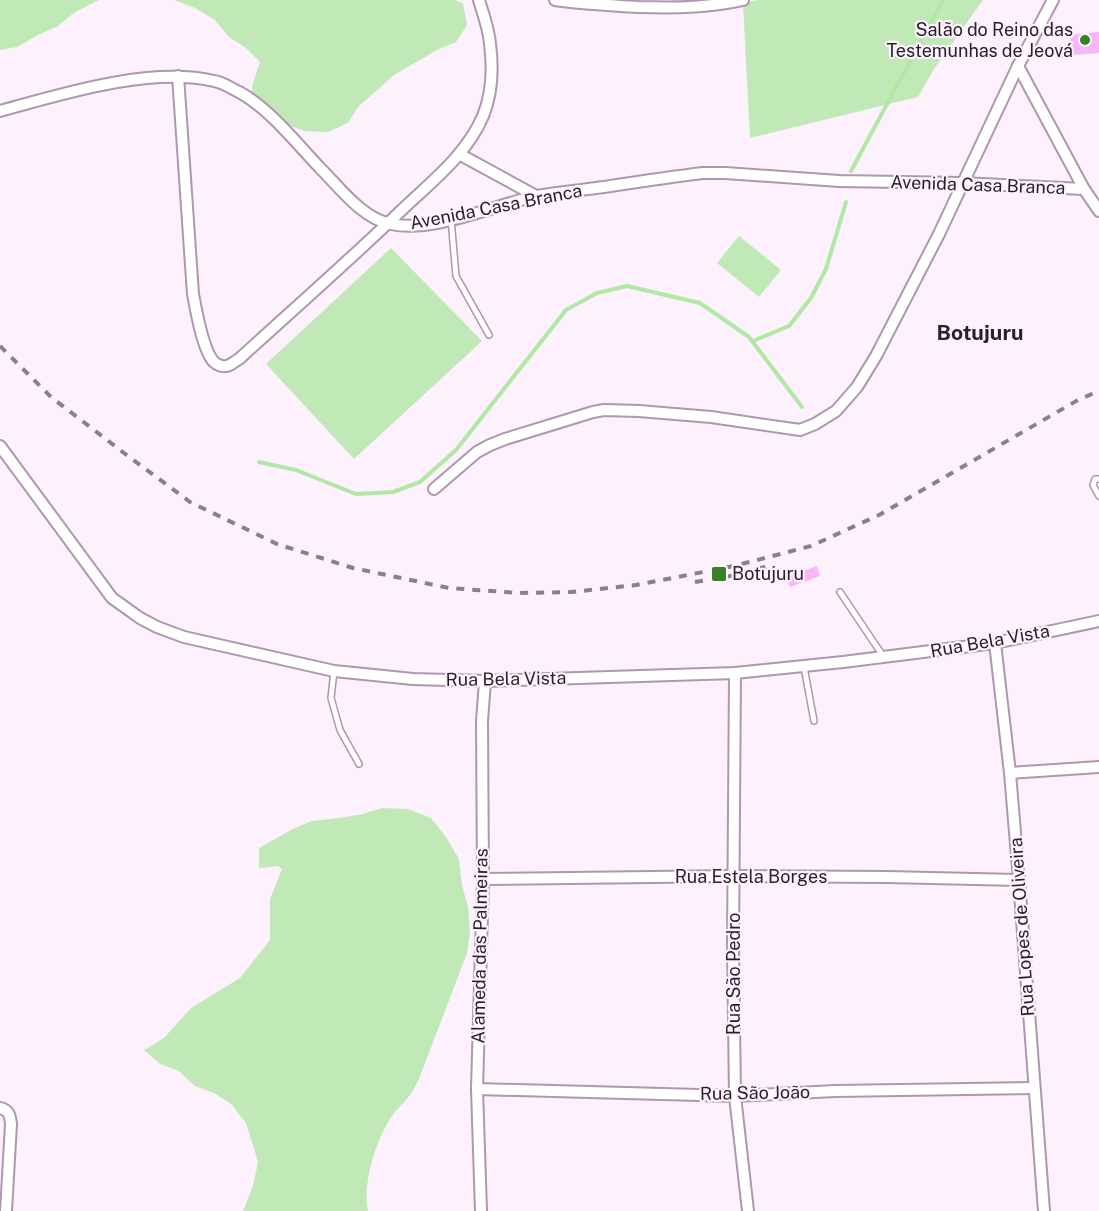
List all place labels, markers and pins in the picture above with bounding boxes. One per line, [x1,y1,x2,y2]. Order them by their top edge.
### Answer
place label: Salão do Reino das Testemunhas de Jeová [886,19,1073,61]
marker: Salão do Reino das Testemunhas de Jeová [1078,33,1092,47]
place label: Botujuru [732,563,804,584]
marker: Botujuru [710,565,728,583]

